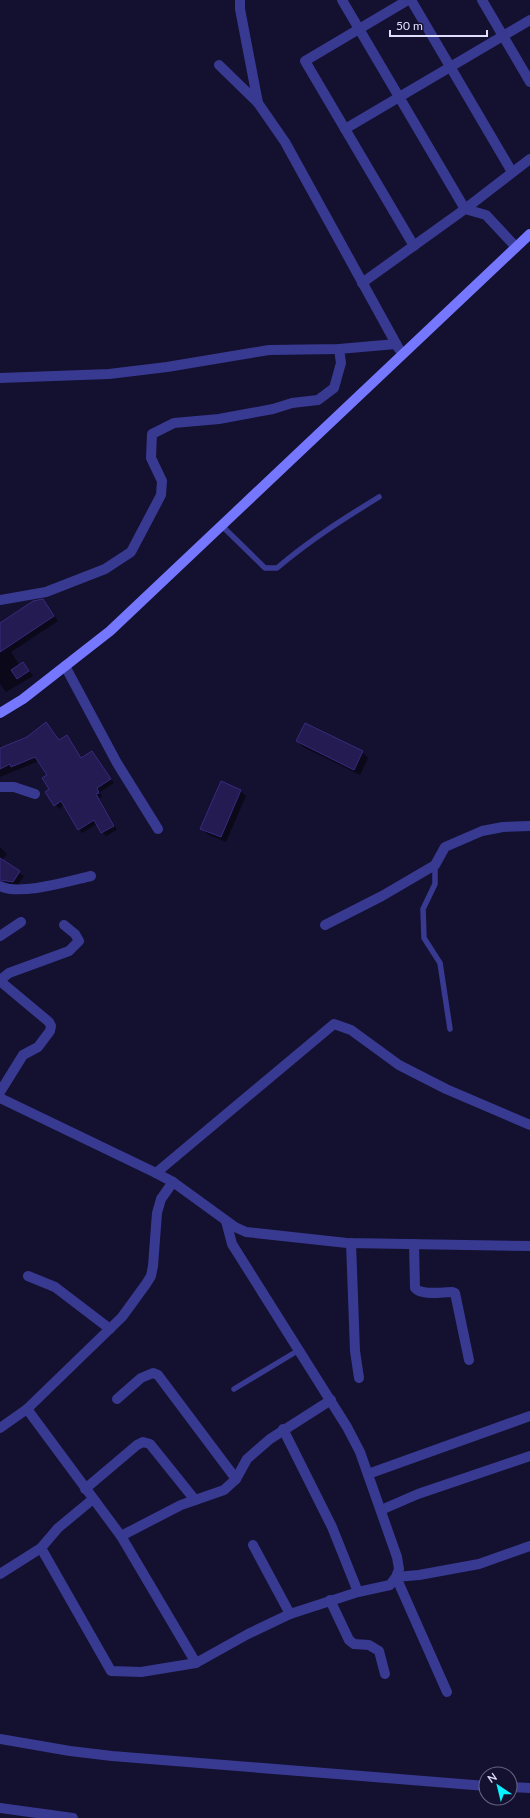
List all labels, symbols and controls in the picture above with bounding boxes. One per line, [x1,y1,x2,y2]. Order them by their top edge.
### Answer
scale bar [390,12,487,38]
text: 50 m [396,18,423,33]
north arrow [478,1766,518,1806]
text: N [485,1770,499,1785]

